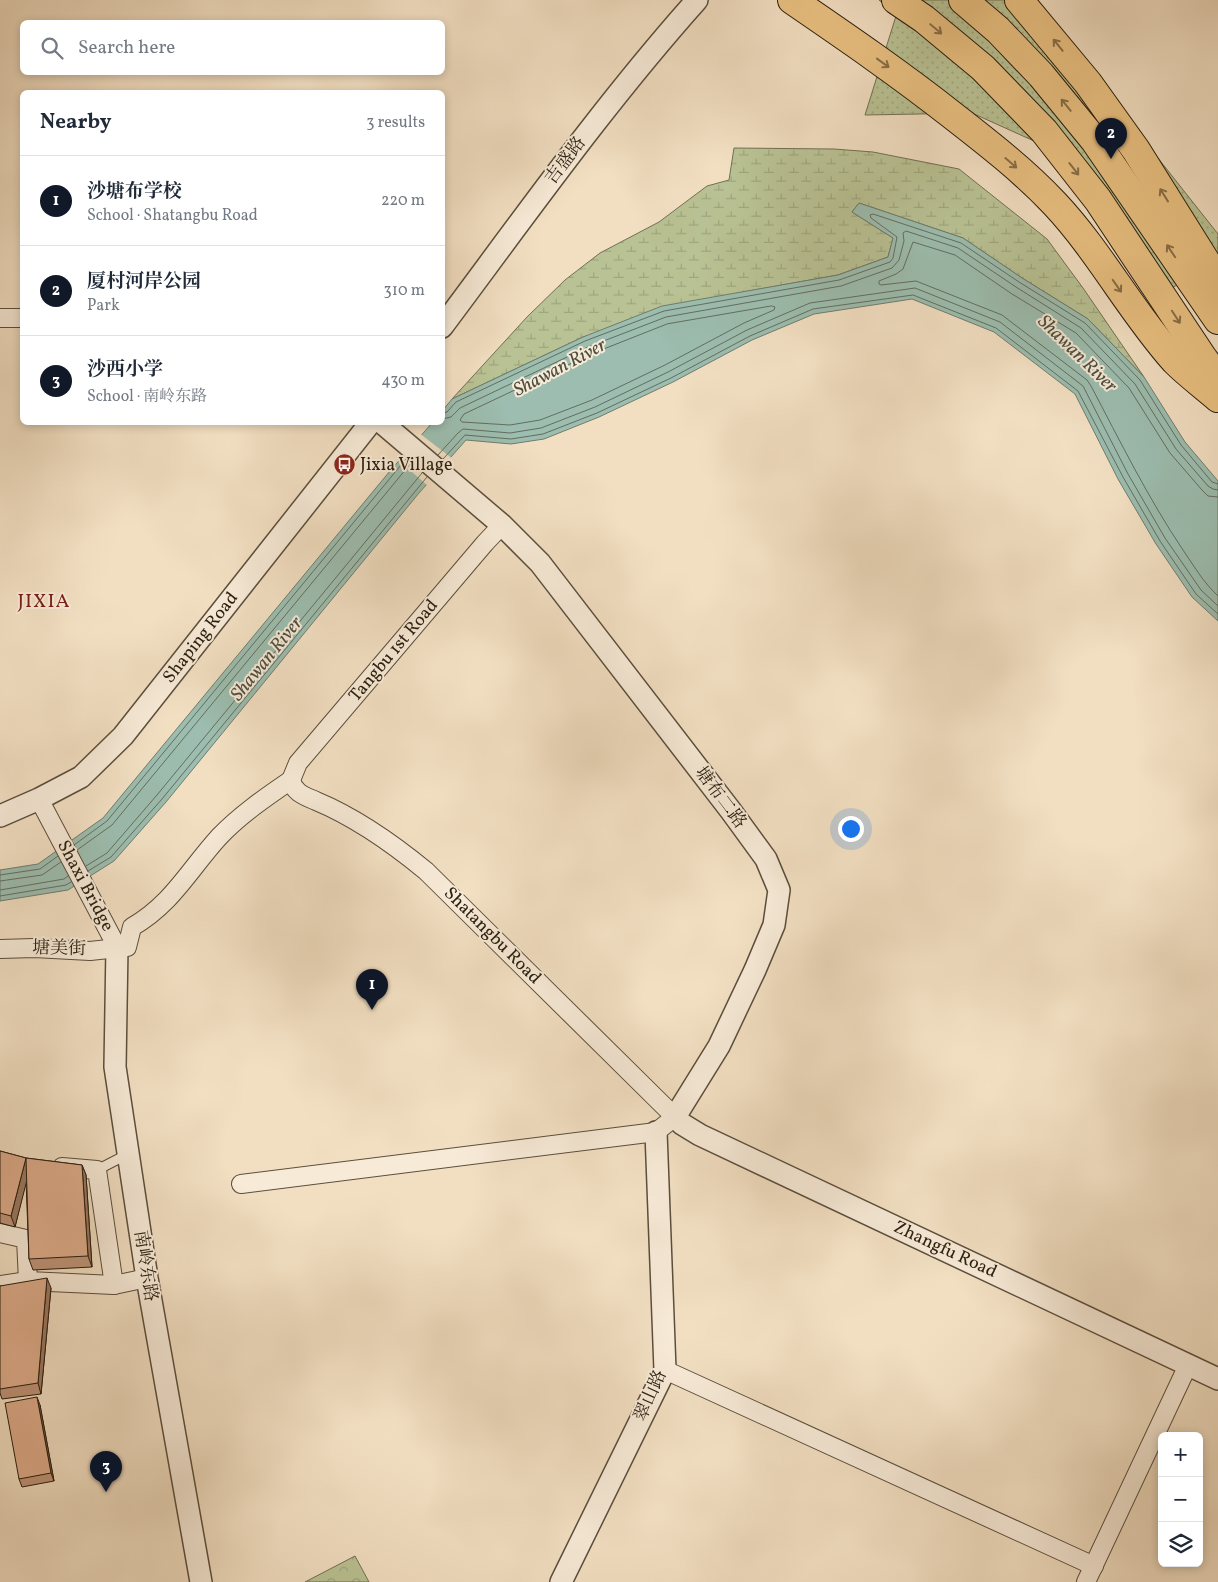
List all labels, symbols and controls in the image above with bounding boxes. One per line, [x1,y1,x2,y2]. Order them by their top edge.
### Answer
search box [20,20,445,75]
one-way arrow [929,23,942,34]
icon: search [38,34,66,62]
text: Search here [78,35,175,61]
one-way arrow [1053,38,1063,52]
one-way arrow [876,58,890,68]
one-way arrow [1060,99,1071,112]
text: Nearby [40,108,111,137]
text: 3 results [366,112,425,134]
pin: 2 [1095,118,1127,159]
street label: 吉盛路 [540,132,592,190]
one-way arrow [1005,157,1018,169]
one-way arrow [1068,162,1079,175]
text: 沙塘布学校 [87,179,182,205]
one-way arrow [1159,189,1169,203]
text: 1 [53,190,59,212]
text: 220 m [381,190,425,212]
text: School · Shatangbu Road [87,205,258,227]
one-way arrow [1166,244,1176,258]
text: 厦村河岸公园 [87,269,201,295]
one-way arrow [1112,279,1122,293]
text: 2 [52,280,60,302]
text: 310 m [384,280,425,302]
text: Park [87,295,120,317]
water label: Shawan River [1031,309,1123,399]
one-way arrow [1171,310,1181,324]
water label: Shawan River [509,332,612,403]
text: 沙西小学 [87,357,163,383]
text: 3 [52,370,60,392]
text: 430 m [381,370,425,392]
text: School · 南岭东路 [87,386,207,408]
bus stop icon: Jixia Village [332,453,356,477]
place label: Jixia Village [360,453,452,478]
street label: Shaping Road [157,587,245,689]
district label: JIXIA [17,588,71,616]
street label: Tangbu 1st Road [344,594,444,708]
water label: Shawan River [225,611,310,707]
street label: 塘布二路 [688,762,752,834]
your location [838,816,864,842]
street label: Shaxi Bridge [51,836,119,936]
street label: Shatangbu Road [438,882,546,990]
street label: 塘美街 [32,936,86,962]
pin: 1 [356,969,388,1010]
street label: Zhangfu Road [889,1215,1001,1285]
street label: 南岭东路 [127,1228,163,1304]
street label: 翠山路 [629,1366,673,1426]
map controls [1158,1432,1203,1567]
button: + [1158,1432,1203,1477]
pin: 3 [90,1451,122,1492]
button: − [1158,1477,1203,1522]
button: layers [1158,1522,1203,1567]

